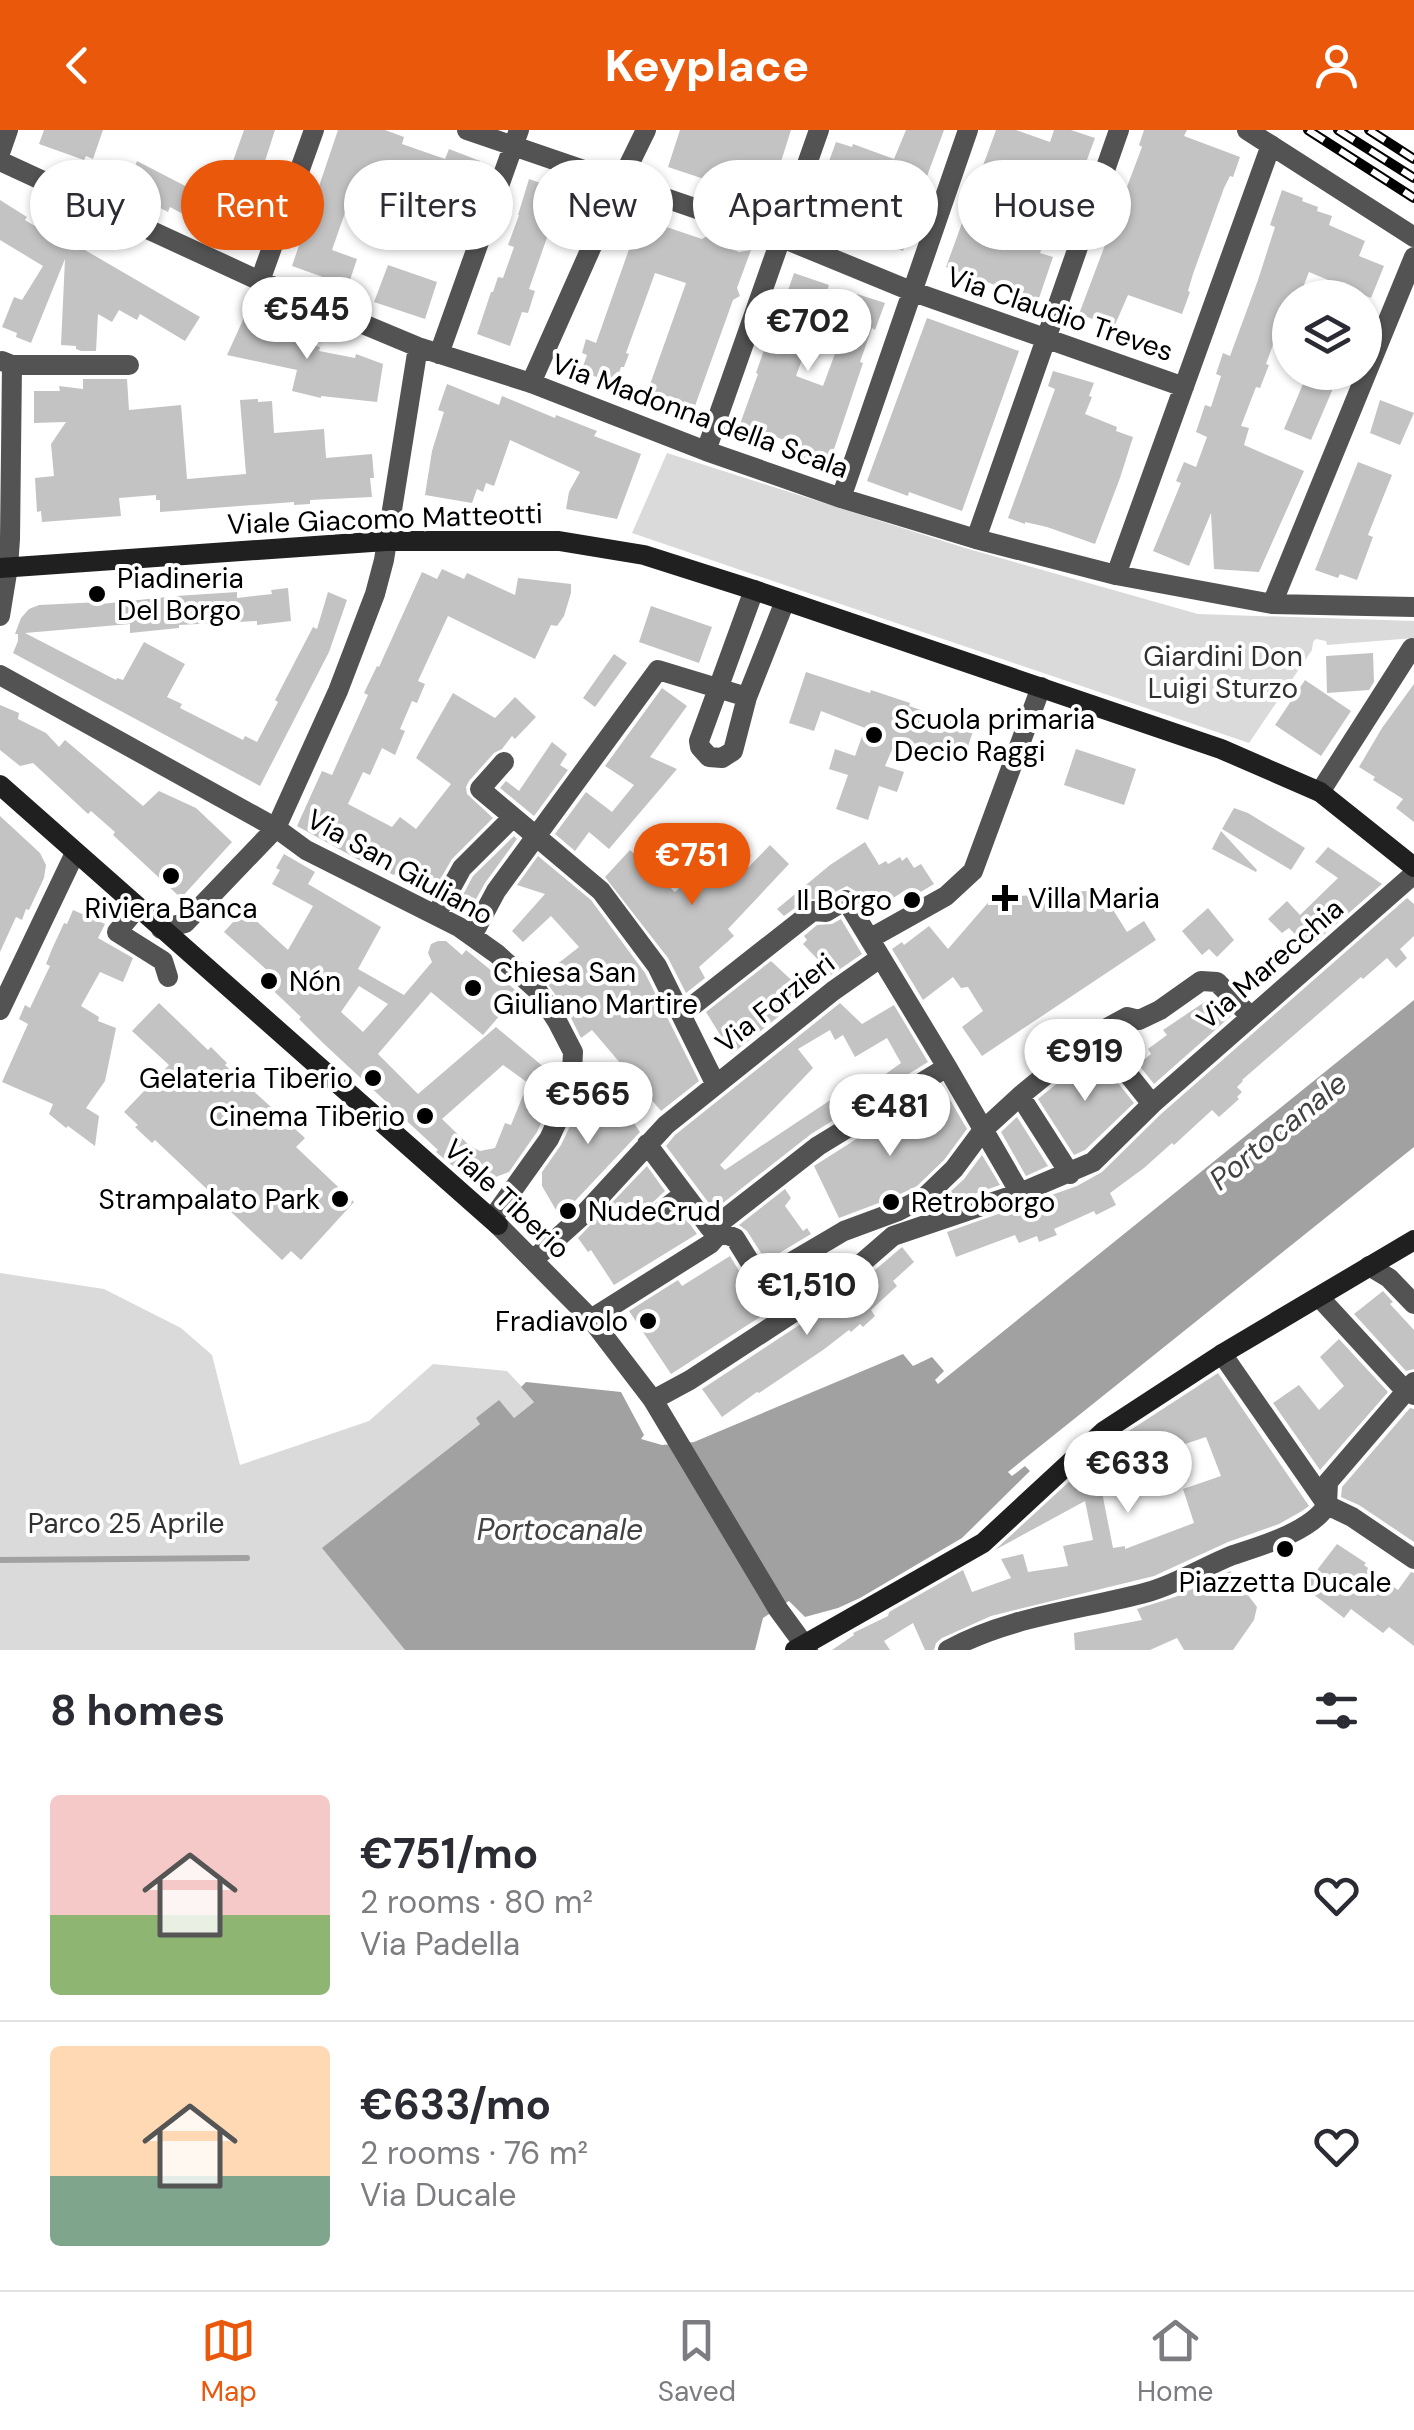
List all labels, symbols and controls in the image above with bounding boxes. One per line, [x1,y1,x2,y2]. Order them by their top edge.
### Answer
text: Keyplace [605,36,809,95]
icon: back [50,38,105,93]
icon: person [1309,38,1364,93]
chip: Buy [30,160,161,250]
chip: Rent [181,160,324,250]
chip: Filters [344,160,513,250]
chip: New [533,160,673,250]
chip: Apartment [693,160,938,250]
chip: House [958,160,1131,250]
street label: Via Claudio Treves [942,258,1178,370]
pin: €545 [248,277,366,362]
map controls [1272,280,1382,390]
button: layers [1272,280,1382,390]
text: €545 [264,288,350,330]
pin: €702 [749,289,867,374]
text: €702 [766,300,850,342]
street label: Via Madonna della Scala [546,345,854,487]
street label: Viale Giacomo Matteotti [227,495,543,543]
place label: Piadineria Del Borgo [117,560,244,629]
marker: Piadineria Del Borgo [86,583,108,605]
park label: Giardini Don Luigi Sturzo [1143,638,1303,707]
place label: Scuola primaria Decio Raggi [894,701,1095,770]
marker: Scuola primaria Decio Raggi [863,724,885,746]
street label: Via San Giuliano [300,800,500,934]
pin: €751 [633,823,751,908]
text: €751 [655,834,729,876]
marker: Riviera Banca [160,865,182,887]
place label: Villa Maria [1028,880,1160,917]
place label: Il Borgo [797,882,892,919]
marker: Villa Maria [992,885,1018,911]
marker: Il Borgo [901,889,923,911]
place label: Riviera Banca [84,890,258,927]
street label: Via Marecchia [1189,890,1351,1038]
street label: Via Forzieri [708,945,842,1061]
place label: Chiesa San Giuliano Martire [493,954,698,1023]
place label: Nón [289,963,341,1000]
marker: Nón [258,970,280,992]
marker: Chiesa San Giuliano Martire [462,977,484,999]
pin: €919 [1026,1019,1144,1104]
text: €919 [1046,1030,1124,1072]
place label: Gelateria Tiberio [139,1060,353,1097]
pin: €565 [529,1062,647,1147]
water label: Portocanale [1201,1063,1355,1199]
marker: Gelateria Tiberio [362,1067,384,1089]
text: €565 [546,1073,630,1115]
pin: €481 [831,1074,949,1159]
text: €481 [851,1085,929,1127]
place label: Cinema Tiberio [209,1098,405,1135]
marker: Cinema Tiberio [414,1105,436,1127]
street label: Viale Tiberio [436,1131,578,1267]
place label: Strampalato Park [98,1181,320,1218]
place label: Retroborgo [911,1184,1055,1221]
marker: Strampalato Park [329,1188,351,1210]
marker: Retroborgo [880,1191,902,1213]
place label: NudeCrud [588,1193,721,1230]
marker: NudeCrud [557,1200,579,1222]
pin: €1,510 [726,1253,888,1338]
text: €1,510 [758,1264,856,1306]
place label: Fradiavolo [495,1303,628,1340]
marker: Fradiavolo [637,1310,659,1332]
pin: €633 [1069,1431,1187,1516]
text: €633 [1086,1442,1170,1484]
park label: Parco 25 Aprile [28,1505,224,1542]
water label: Portocanale [477,1510,643,1549]
marker: Piazzetta Ducale [1274,1538,1296,1560]
place label: Piazzetta Ducale [1179,1564,1391,1601]
text: 8 homes [50,1683,225,1738]
icon: filters [1309,1683,1364,1738]
text: €751/mo [360,1826,538,1881]
icon: home [130,1835,250,1955]
icon: heart [1309,1868,1364,1923]
text: 2 rooms · 80 m² [360,1881,593,1923]
text: Via Padella [360,1923,520,1965]
text: €633/mo [360,2077,551,2132]
icon: home [130,2086,250,2206]
icon: heart [1309,2119,1364,2174]
text: 2 rooms · 76 m² [360,2132,588,2174]
text: Via Ducale [360,2174,516,2216]
tab: Map [200,2313,257,2410]
tab: Saved [658,2313,736,2410]
tab: Home [1137,2313,1214,2410]

